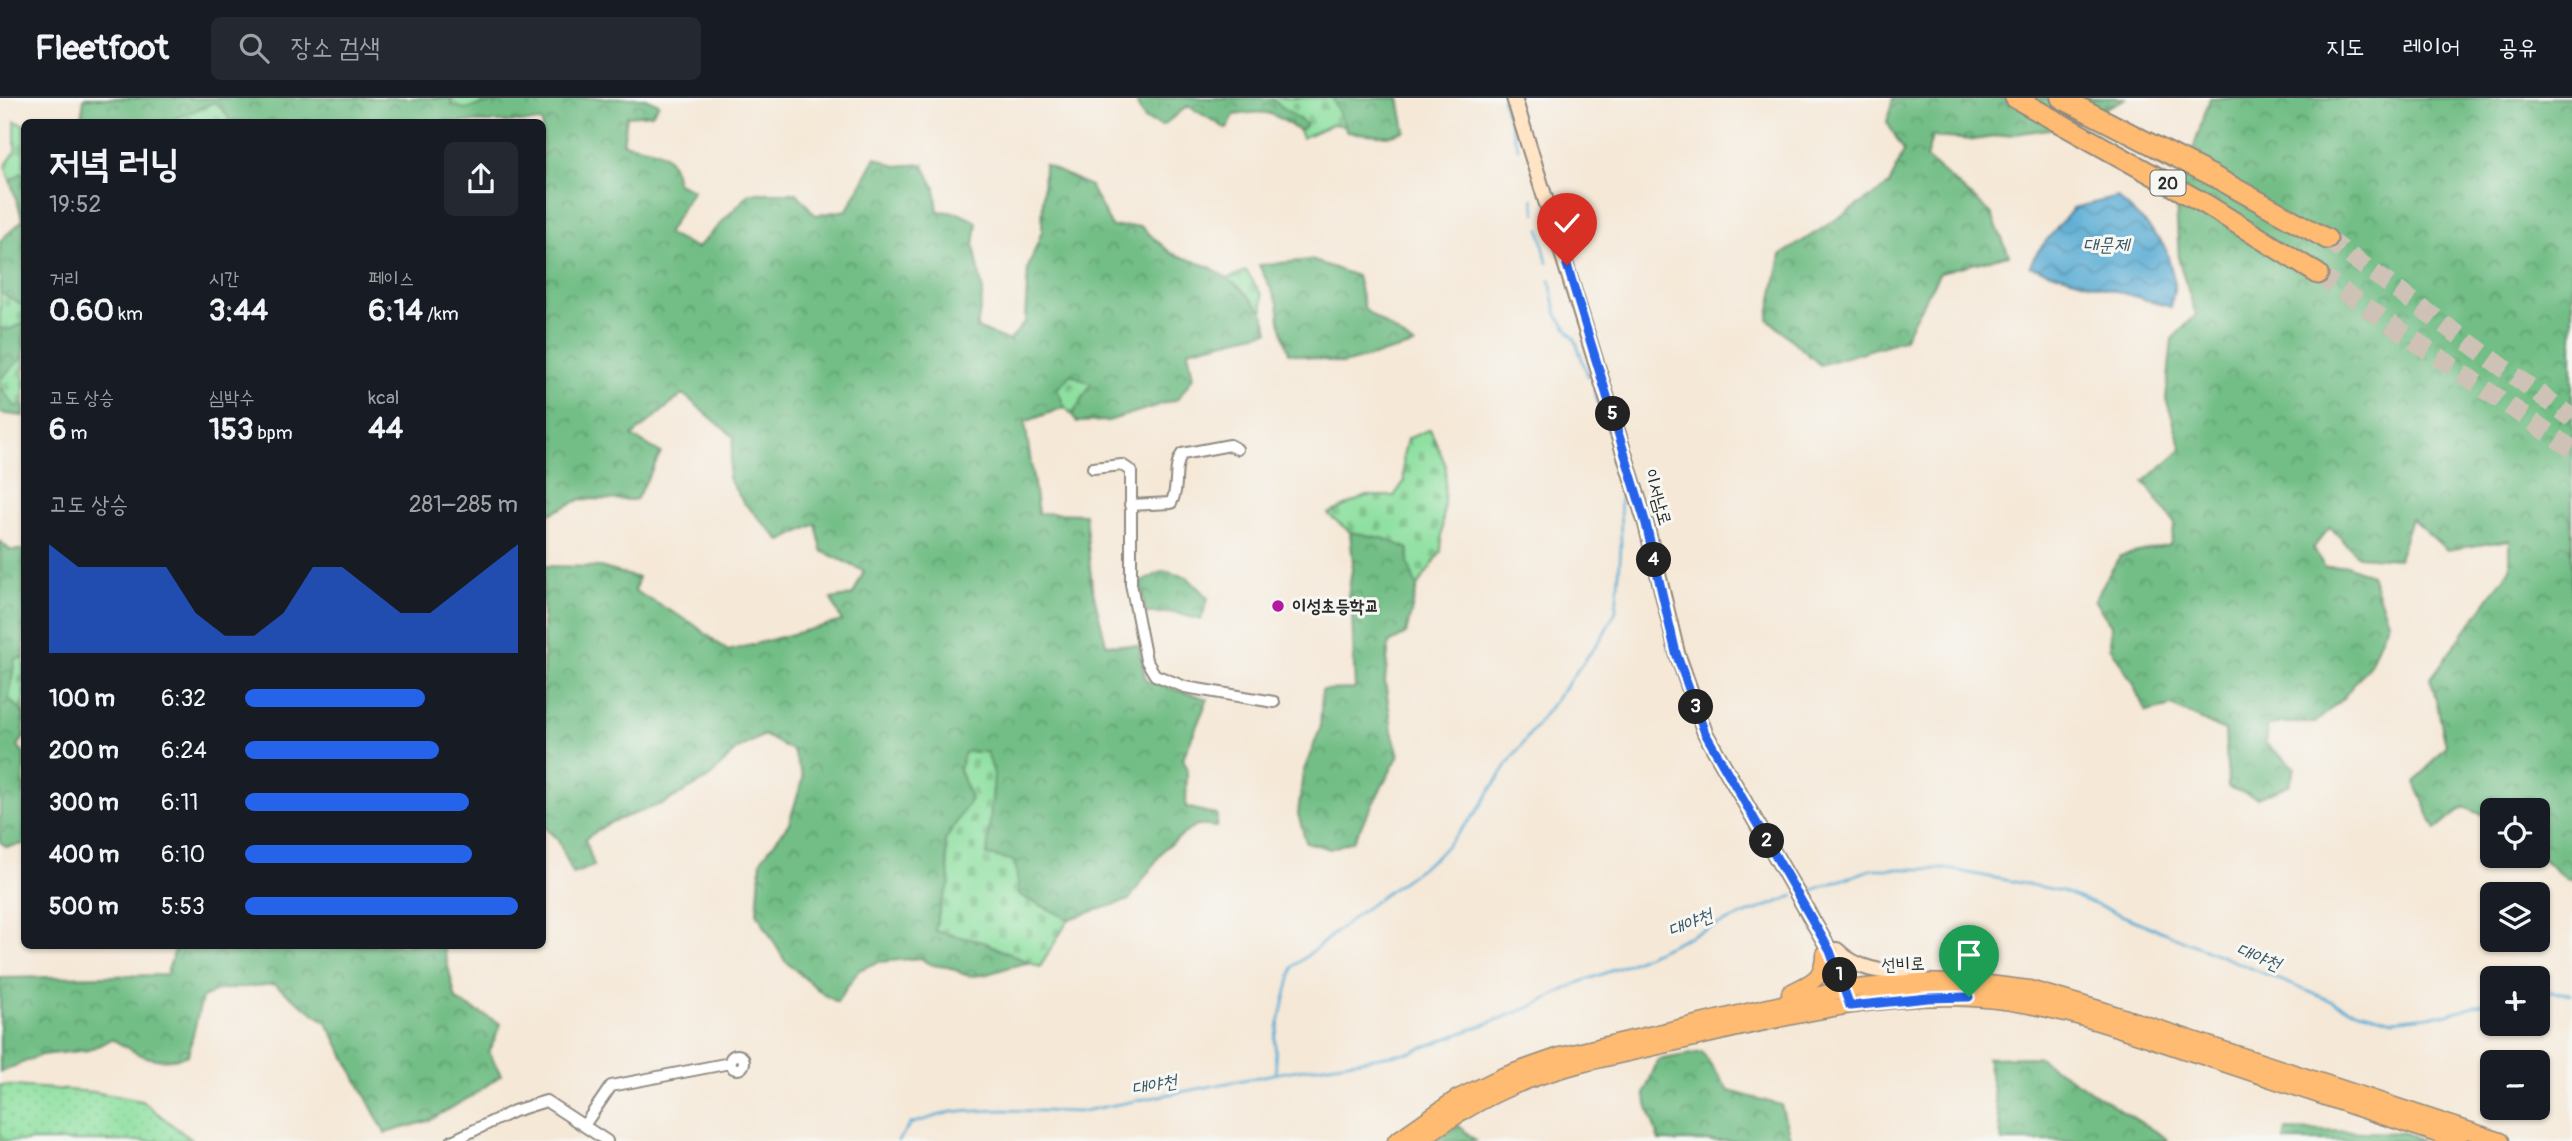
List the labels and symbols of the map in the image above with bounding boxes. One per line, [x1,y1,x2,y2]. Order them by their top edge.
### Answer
road number: 20 [2150,170,2186,195]
pin [1537,193,1597,265]
water label: 대문제 [2083,233,2132,257]
pin: 5 [1596,396,1630,432]
street label: 이서남로 [1638,466,1677,528]
pin: 4 [1636,542,1672,578]
place label: 이성초등학교 [1292,595,1379,618]
marker: 이성초등학교 [1270,598,1286,614]
pin: 3 [1678,690,1714,724]
pin: 2 [1750,824,1784,858]
water label: 대야천 [1665,903,1718,943]
pin [1939,925,1999,997]
water label: 대야천 [2233,937,2286,977]
street label: 선비로 [1881,952,1925,977]
pin: 1 [1822,958,1857,992]
water label: 대야천 [1130,1069,1181,1101]

